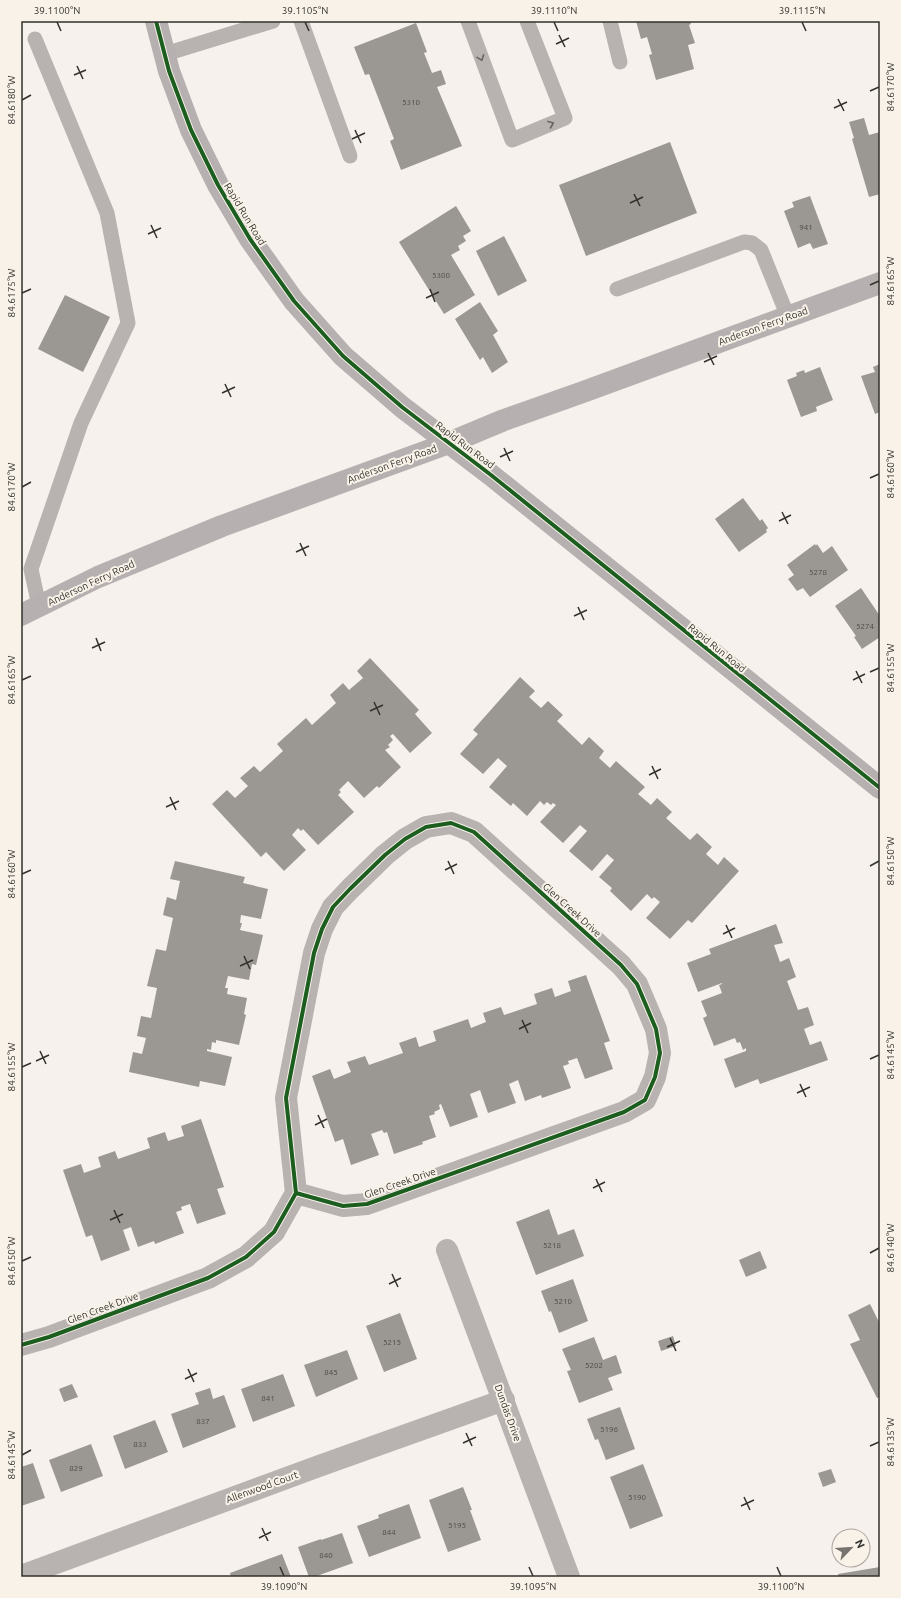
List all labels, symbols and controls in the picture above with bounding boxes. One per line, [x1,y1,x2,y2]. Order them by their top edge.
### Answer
text: 39.1100°N [34,5,80,16]
text: 39.1105°N [282,5,328,16]
text: 39.1110°N [531,5,577,16]
text: 39.1115°N [779,5,825,16]
one-way arrow [477,54,485,61]
text: 84.6170°W [885,63,896,111]
text: 84.6180°W [6,76,17,124]
house number: 5310 [402,98,421,107]
one-way arrow [547,121,555,129]
street label: Rapid Run Road [222,181,268,247]
house number: 941 [799,223,813,232]
text: 84.6165°W [885,257,896,305]
text: 84.6175°W [6,269,17,317]
house number: 5300 [432,271,451,280]
street label: Anderson Ferry Road [717,305,809,347]
street label: Rapid Run Road [433,419,497,471]
street label: Anderson Ferry Road [346,443,438,485]
text: 84.6160°W [885,450,896,498]
text: 84.6170°W [6,463,17,511]
street label: Anderson Ferry Road [46,558,136,608]
house number: 5278 [809,568,828,577]
street label: Rapid Run Road [686,621,748,675]
house number: 5274 [856,622,875,631]
text: 84.6155°W [885,644,896,692]
text: 84.6165°W [6,656,17,704]
text: 84.6150°W [885,837,896,885]
text: 84.6160°W [6,850,17,898]
street label: Glen Creek Drive [541,881,603,939]
text: 84.6145°W [885,1031,896,1079]
text: 84.6155°W [6,1043,17,1091]
street label: Glen Creek Drive [363,1166,437,1200]
text: 84.6140°W [885,1224,896,1272]
text: 84.6150°W [6,1237,17,1285]
house number: 5218 [543,1241,562,1250]
street label: Glen Creek Drive [66,1290,140,1326]
house number: 5210 [554,1297,573,1306]
house number: 5215 [383,1338,401,1347]
house number: 5202 [585,1361,603,1370]
house number: 845 [324,1368,338,1377]
street label: Dundas Drive [493,1383,523,1443]
house number: 841 [261,1394,275,1403]
house number: 837 [196,1417,210,1426]
text: 84.6135°W [885,1418,896,1466]
house number: 5196 [600,1425,619,1434]
text: 84.6145°W [6,1431,17,1479]
house number: 833 [133,1440,147,1449]
house number: 829 [69,1464,83,1473]
street label: Allenwood Court [224,1469,300,1505]
house number: 5190 [628,1493,647,1502]
house number: 5195 [448,1521,466,1530]
house number: 844 [382,1528,396,1537]
north arrow [831,1528,871,1568]
text: N [853,1538,867,1550]
house number: 840 [319,1551,333,1560]
text: 39.1090°N [261,1581,307,1592]
text: 39.1095°N [510,1581,556,1592]
text: 39.1100°N [758,1581,804,1592]

